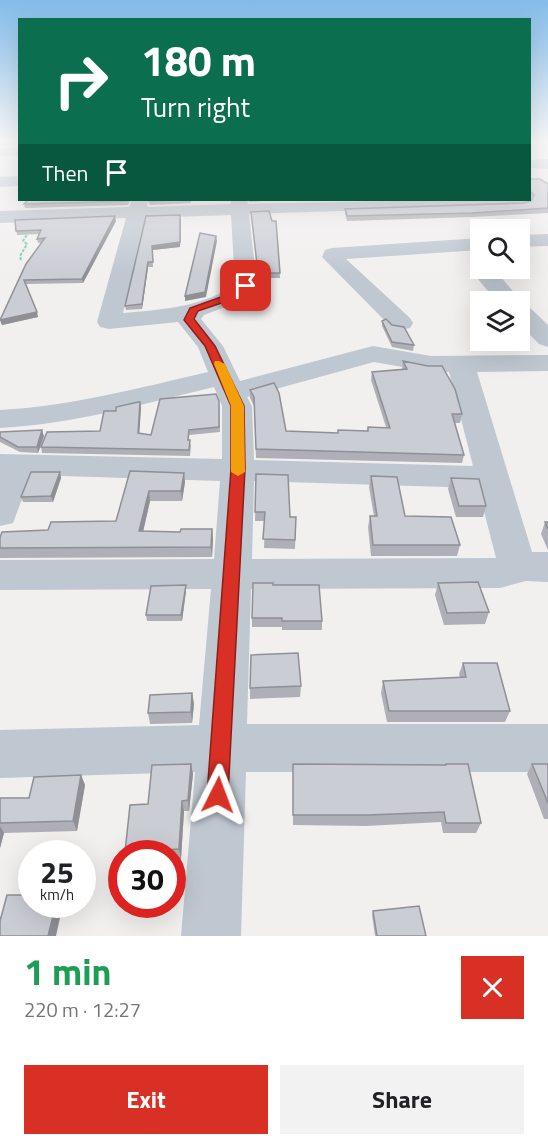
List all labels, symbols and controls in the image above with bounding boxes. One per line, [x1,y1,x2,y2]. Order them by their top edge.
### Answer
text: 180 m [141,28,256,92]
icon: right [42,42,120,120]
text: Turn right [141,86,250,127]
text: Then [42,156,88,190]
icon: arrive [100,156,133,189]
map controls [470,219,530,351]
button: search [470,219,530,279]
pin [220,260,271,311]
icon: arrive [229,269,262,302]
button: layers [470,291,530,351]
position arrow [186,763,250,827]
speed limit sign: 30 [108,840,186,918]
text: 25 [40,849,74,895]
text: km/h [40,883,74,906]
text: 1 min [24,944,111,999]
button: close [461,956,524,1019]
text: 220 m · 12:27 [24,994,141,1025]
button: Exit [24,1065,268,1134]
button: Share [280,1065,524,1134]

